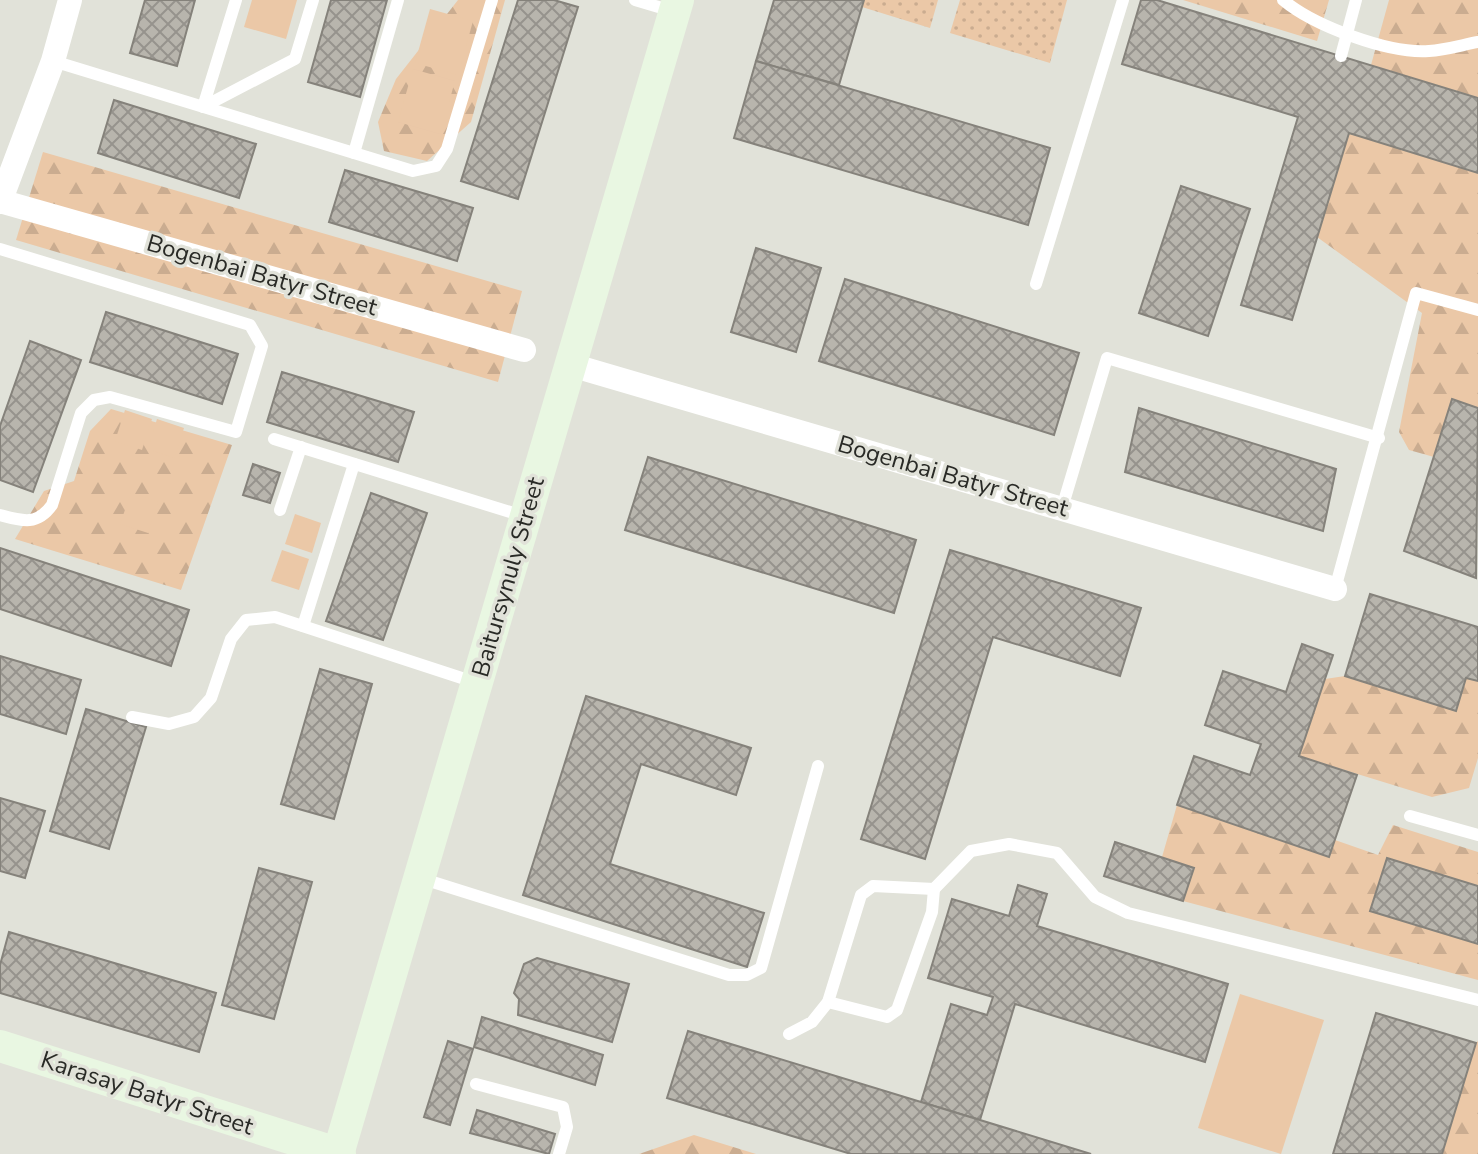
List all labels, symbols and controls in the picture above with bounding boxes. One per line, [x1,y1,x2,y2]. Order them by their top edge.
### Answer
street label: Bogenbai Batyr Street [143,227,382,323]
street label: Bogenbai Batyr Street [834,428,1073,524]
street label: Baitursynuly Street [464,473,552,681]
street label: Karasay Batyr Street [37,1044,258,1143]

